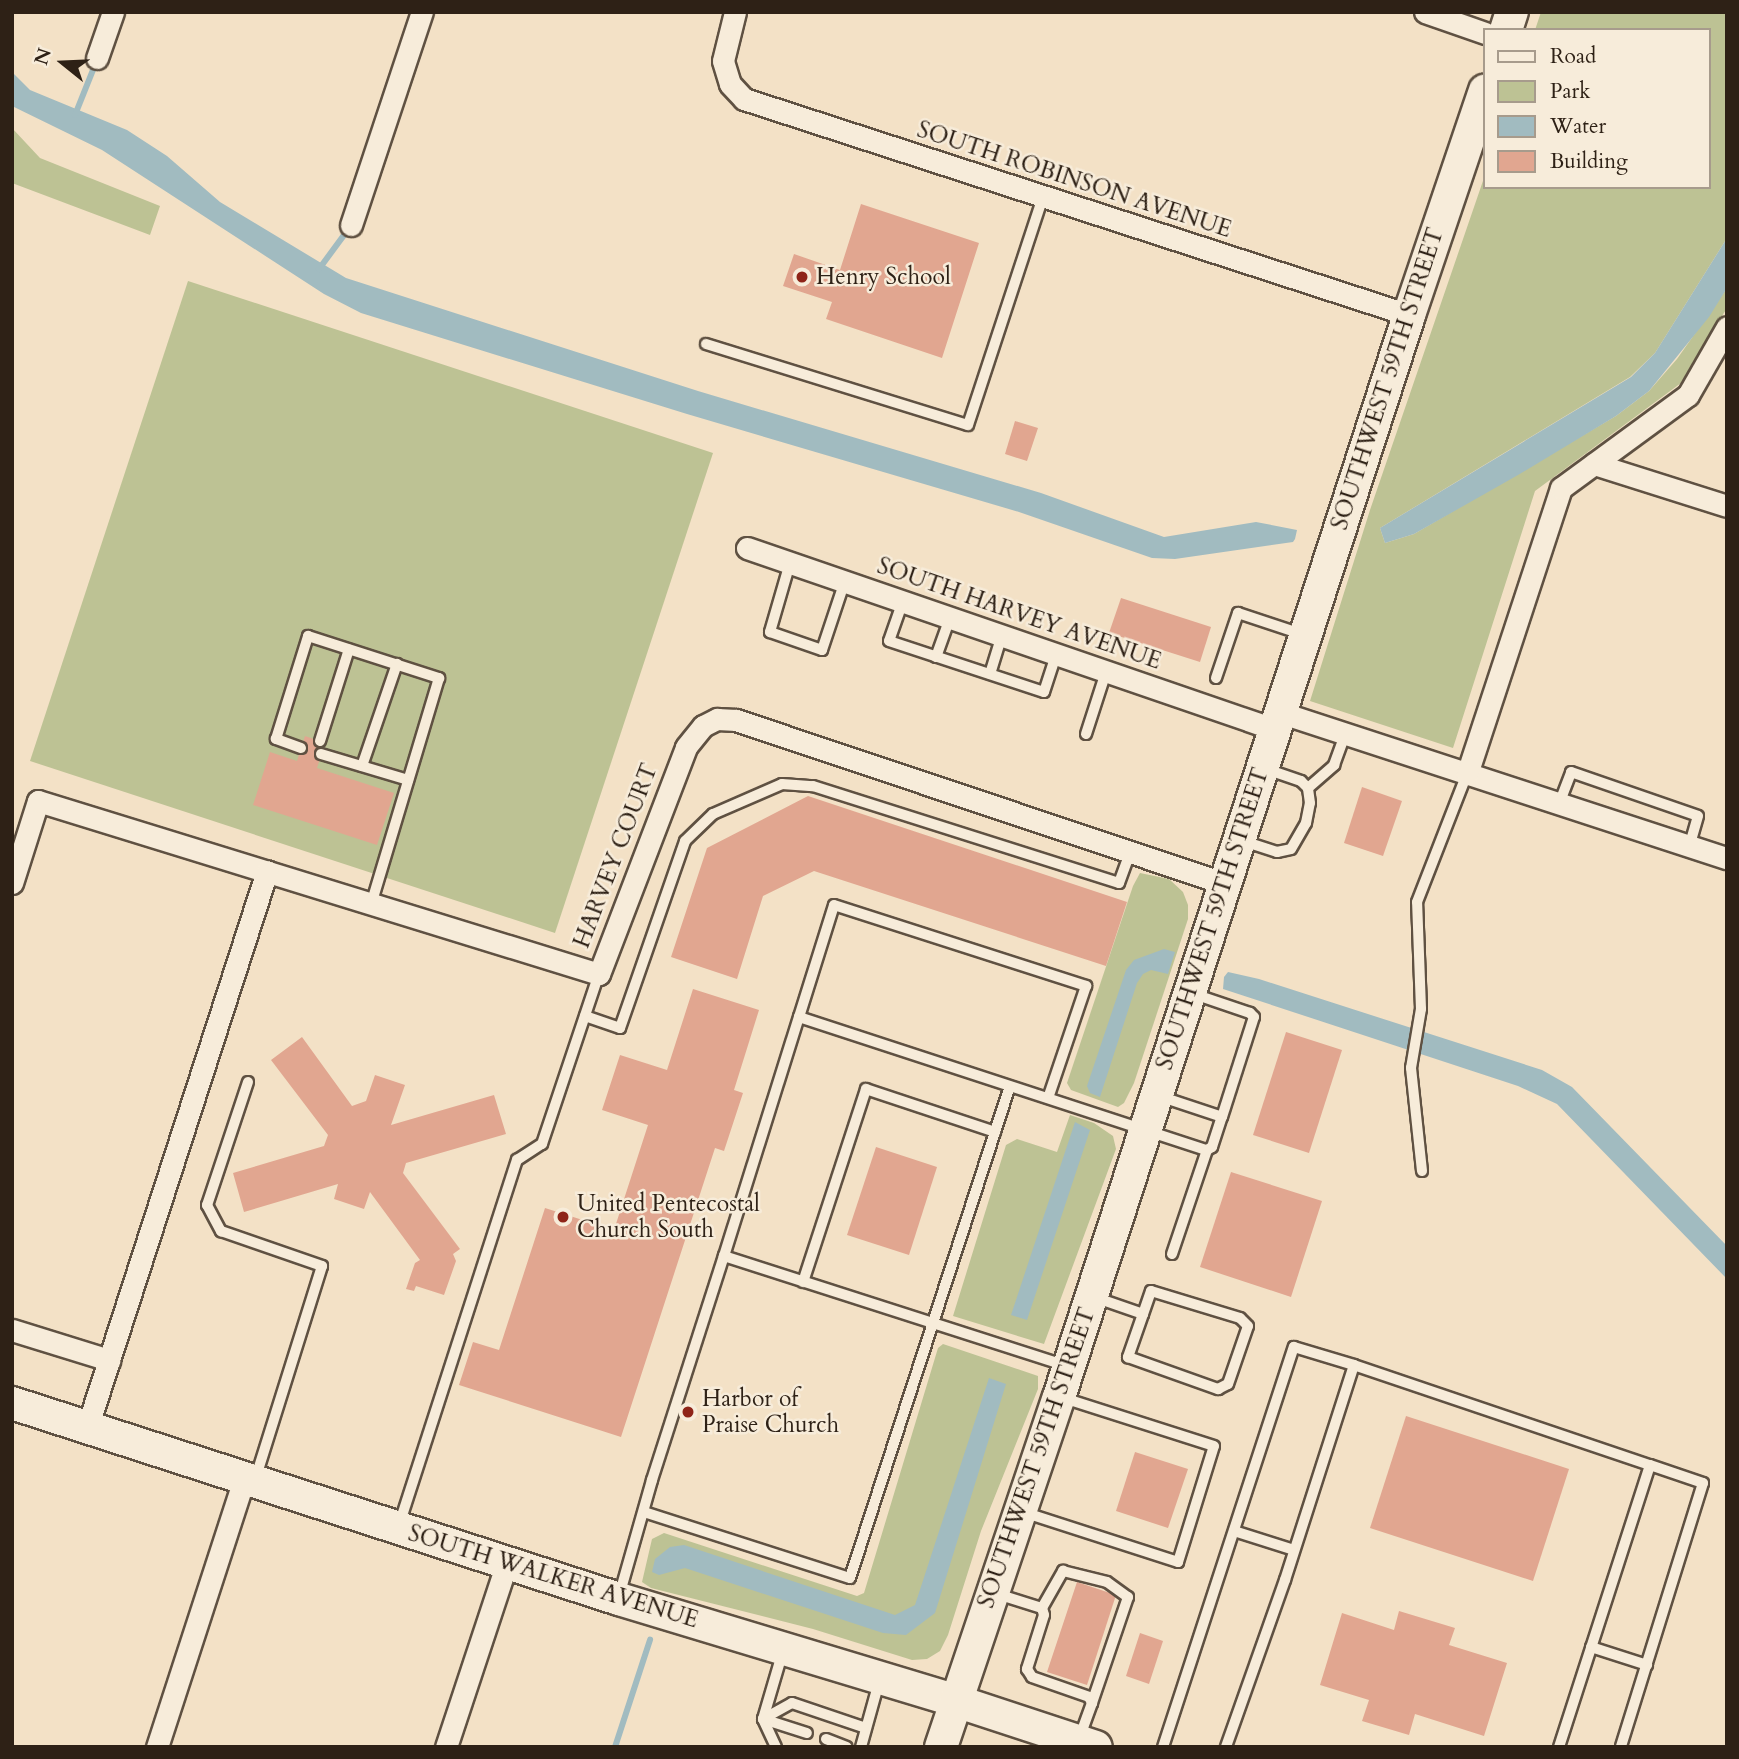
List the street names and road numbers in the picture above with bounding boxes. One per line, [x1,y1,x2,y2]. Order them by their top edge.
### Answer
street label: SOUTH ROBINSON AVENUE [913,116,1235,244]
street label: SOUTHWEST 59TH STREET [1326,225,1450,533]
street label: SOUTH HARVEY AVENUE [873,552,1165,676]
street label: HARVEY COURT [568,760,664,952]
street label: SOUTHWEST 59TH STREET [1151,765,1275,1073]
street label: SOUTHWEST 59TH STREET [973,1304,1101,1612]
street label: SOUTH WALKER AVENUE [405,1520,701,1634]

